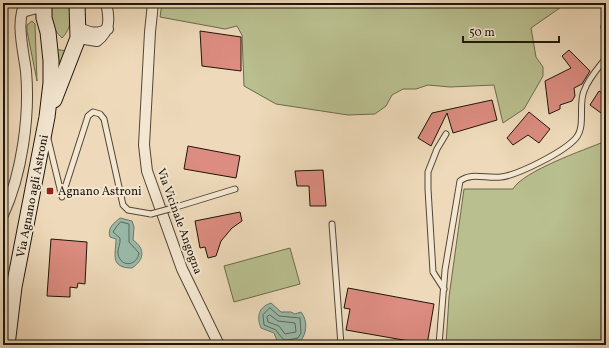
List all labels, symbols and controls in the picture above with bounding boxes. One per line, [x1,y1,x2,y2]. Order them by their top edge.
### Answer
scale bar [463,18,559,44]
text: 50 m [469,25,495,41]
street label: Via Agnano agli Astroni [13,133,53,259]
street label: Via Vicinale Angogna [152,166,206,277]
place label: Agnano Astroni [58,184,142,200]
marker: Agnano Astroni [45,186,55,196]

